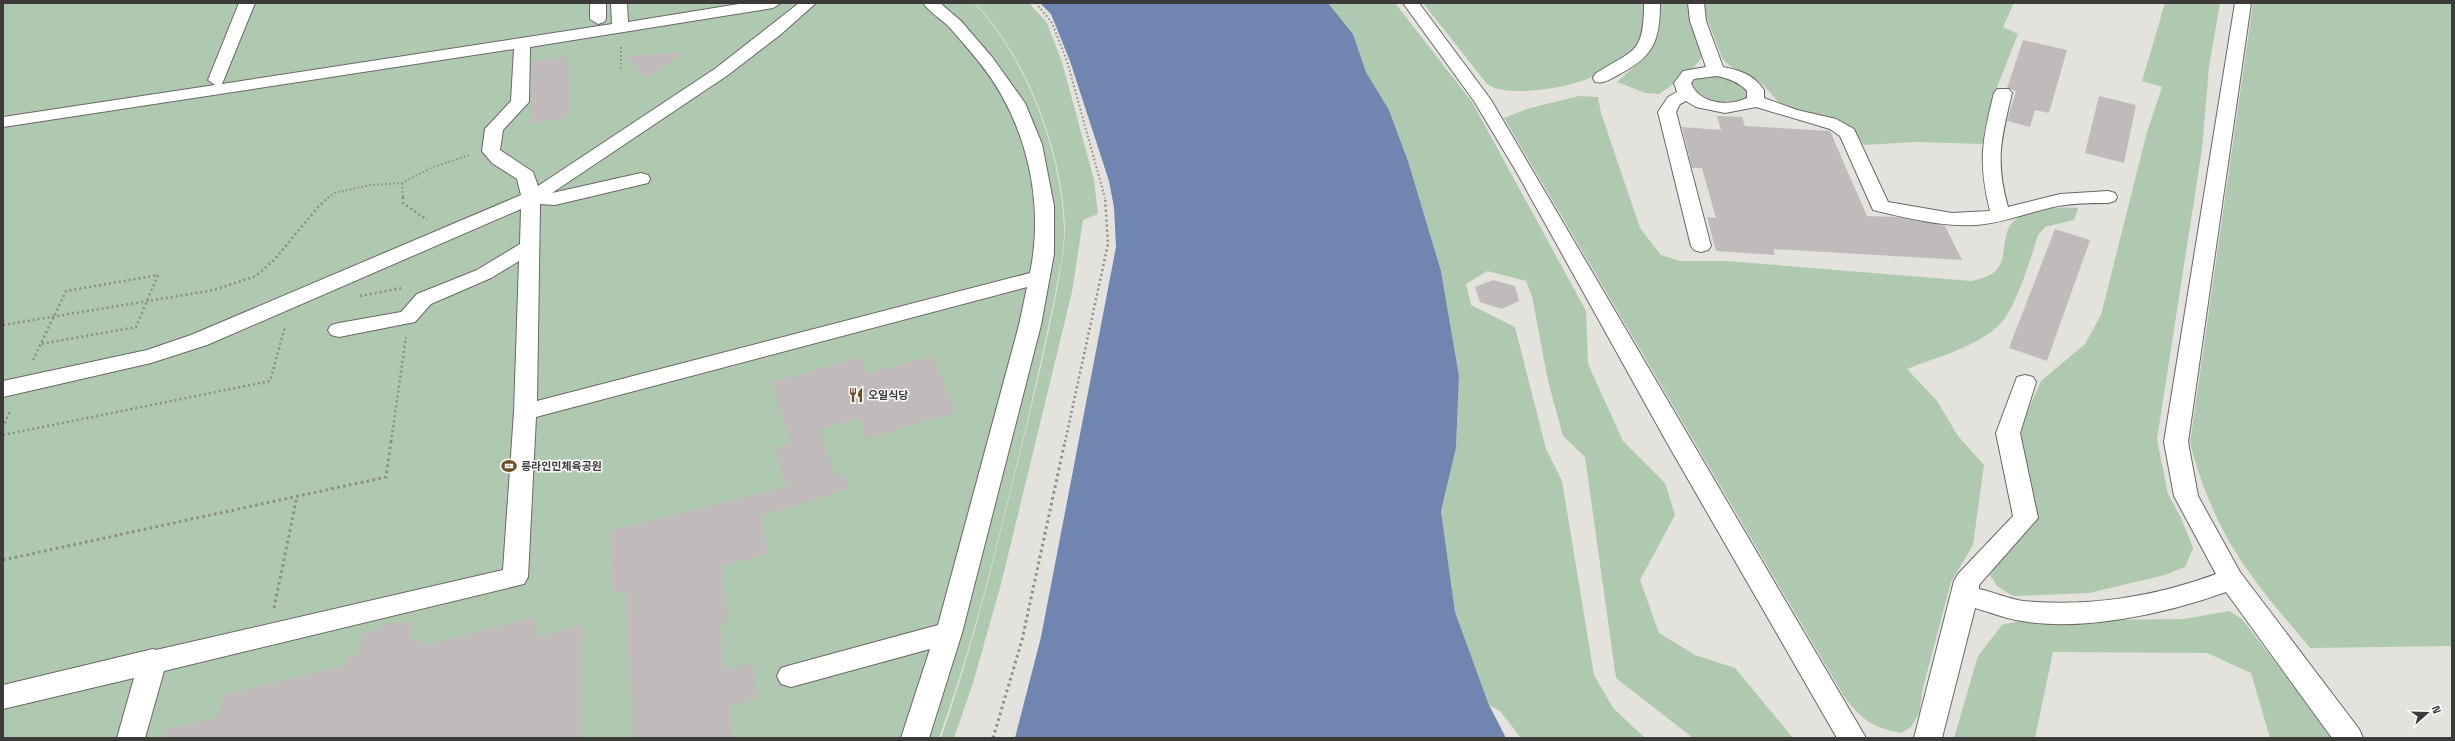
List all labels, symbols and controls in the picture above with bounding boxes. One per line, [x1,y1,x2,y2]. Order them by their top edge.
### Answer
restaurant icon: 오일식당 [847,386,865,404]
place label: 오일식당 [868,388,908,402]
sports icon: 릉라인민체육공원 [500,457,518,475]
place label: 릉라인민체육공원 [521,459,602,473]
north arrow [2407,693,2447,733]
text: N [2429,704,2444,715]

